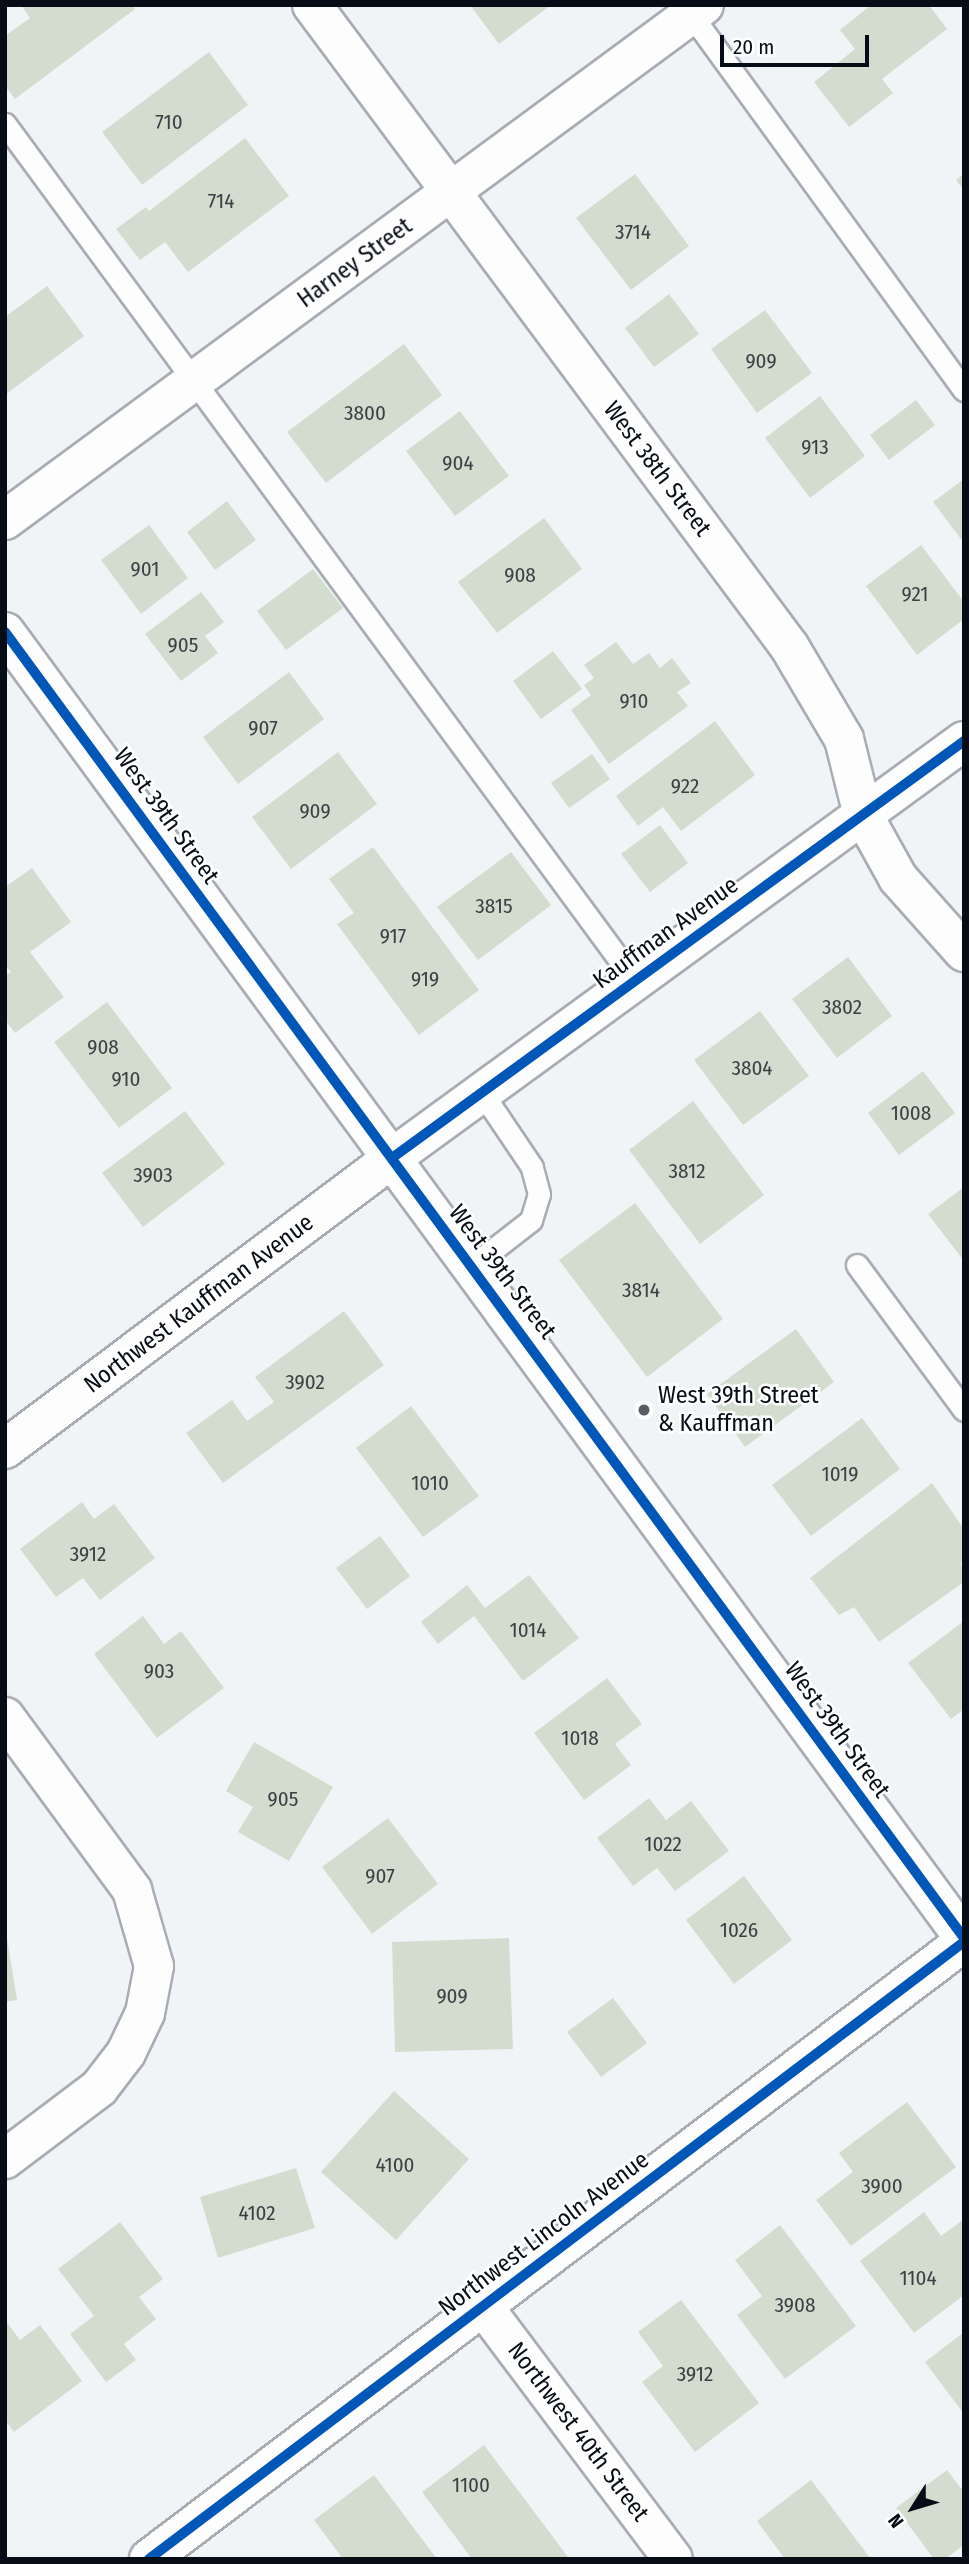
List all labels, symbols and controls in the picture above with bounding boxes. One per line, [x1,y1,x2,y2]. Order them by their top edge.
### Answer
scale bar [724,21,873,65]
text: 20 m [733,34,774,60]
house number: 710 [155,109,183,135]
house number: 714 [208,188,234,214]
street label: Harney Street [292,212,418,314]
house number: 3714 [615,219,651,245]
house number: 909 [745,348,777,374]
street label: West 38th Street [597,396,717,542]
house number: 3800 [344,400,386,426]
house number: 913 [801,434,829,460]
house number: 904 [442,450,474,476]
house number: 901 [131,556,159,582]
house number: 908 [504,562,536,588]
house number: 921 [902,581,928,607]
house number: 905 [168,632,198,658]
house number: 910 [620,688,648,714]
house number: 907 [248,715,278,741]
street label: West 39th Street [107,743,225,889]
house number: 922 [671,773,699,799]
house number: 909 [299,798,331,824]
street label: Kauffman Avenue [588,871,744,995]
house number: 3815 [475,893,513,919]
house number: 917 [380,923,406,949]
house number: 919 [411,966,439,992]
house number: 3802 [822,994,862,1020]
house number: 908 [87,1034,119,1060]
house number: 3804 [731,1055,773,1081]
house number: 910 [112,1066,140,1092]
house number: 1008 [891,1100,931,1126]
house number: 3812 [669,1158,705,1184]
house number: 3903 [133,1162,173,1188]
street label: West 39th Street [442,1199,562,1345]
street label: Northwest Kauffman Avenue [79,1208,319,1400]
house number: 3814 [622,1277,660,1303]
house number: 3902 [285,1369,325,1395]
place label: West 39th Street & Kauffman [658,1382,819,1438]
marker: West 39th Street & Kauffman [636,1402,652,1418]
house number: 1019 [821,1461,859,1487]
house number: 1010 [411,1470,449,1496]
house number: 3912 [70,1541,106,1567]
house number: 1014 [510,1617,546,1643]
street label: West 39th Street [778,1657,896,1803]
house number: 903 [144,1658,174,1684]
house number: 1018 [561,1725,599,1751]
house number: 905 [268,1786,298,1812]
house number: 1022 [644,1831,682,1857]
house number: 907 [365,1863,395,1889]
house number: 1026 [720,1917,758,1943]
house number: 909 [436,1983,468,2009]
street label: Northwest Lincoln Avenue [433,2146,655,2322]
house number: 4100 [375,2152,415,2178]
house number: 3900 [861,2173,903,2199]
house number: 4102 [238,2200,276,2226]
house number: 1104 [899,2265,937,2291]
house number: 3908 [775,2292,815,2318]
street label: Northwest 40th Street [501,2337,655,2527]
house number: 3912 [677,2361,713,2387]
house number: 1100 [452,2472,490,2498]
north arrow [878,2473,948,2543]
text: N [883,2509,908,2532]

